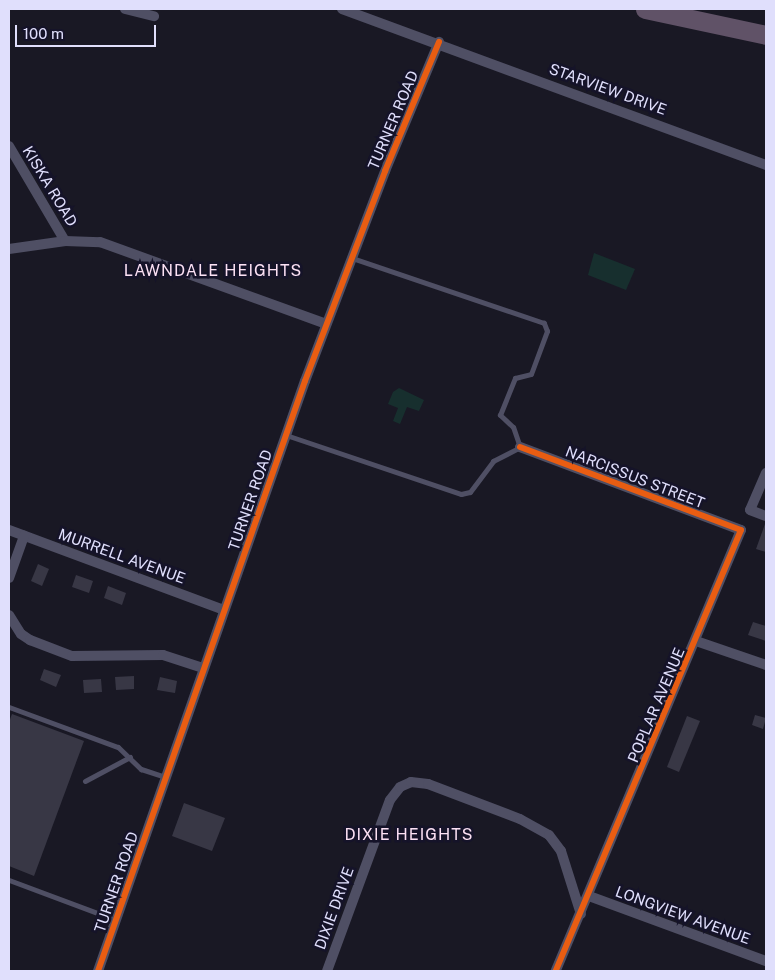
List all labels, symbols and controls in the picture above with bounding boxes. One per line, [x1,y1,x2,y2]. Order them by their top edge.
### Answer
scale bar [18,15,159,47]
text: 100 m [23,25,64,42]
street label: STARVIEW DRIVE [547,59,669,119]
street label: TURNER ROAD [364,68,422,172]
street label: KISKA ROAD [19,142,81,230]
district label: LAWNDALE HEIGHTS [122,261,304,281]
street label: NARCISSUS STREET [563,442,707,512]
street label: TURNER ROAD [224,447,276,553]
street label: MURRELL AVENUE [56,525,188,587]
street label: POPLAR AVENUE [624,645,688,765]
district label: DIXIE HEIGHTS [343,825,475,845]
street label: TURNER ROAD [90,829,142,935]
street label: DIXIE DRIVE [311,864,357,952]
street label: LONGVIEW AVENUE [613,882,753,948]

